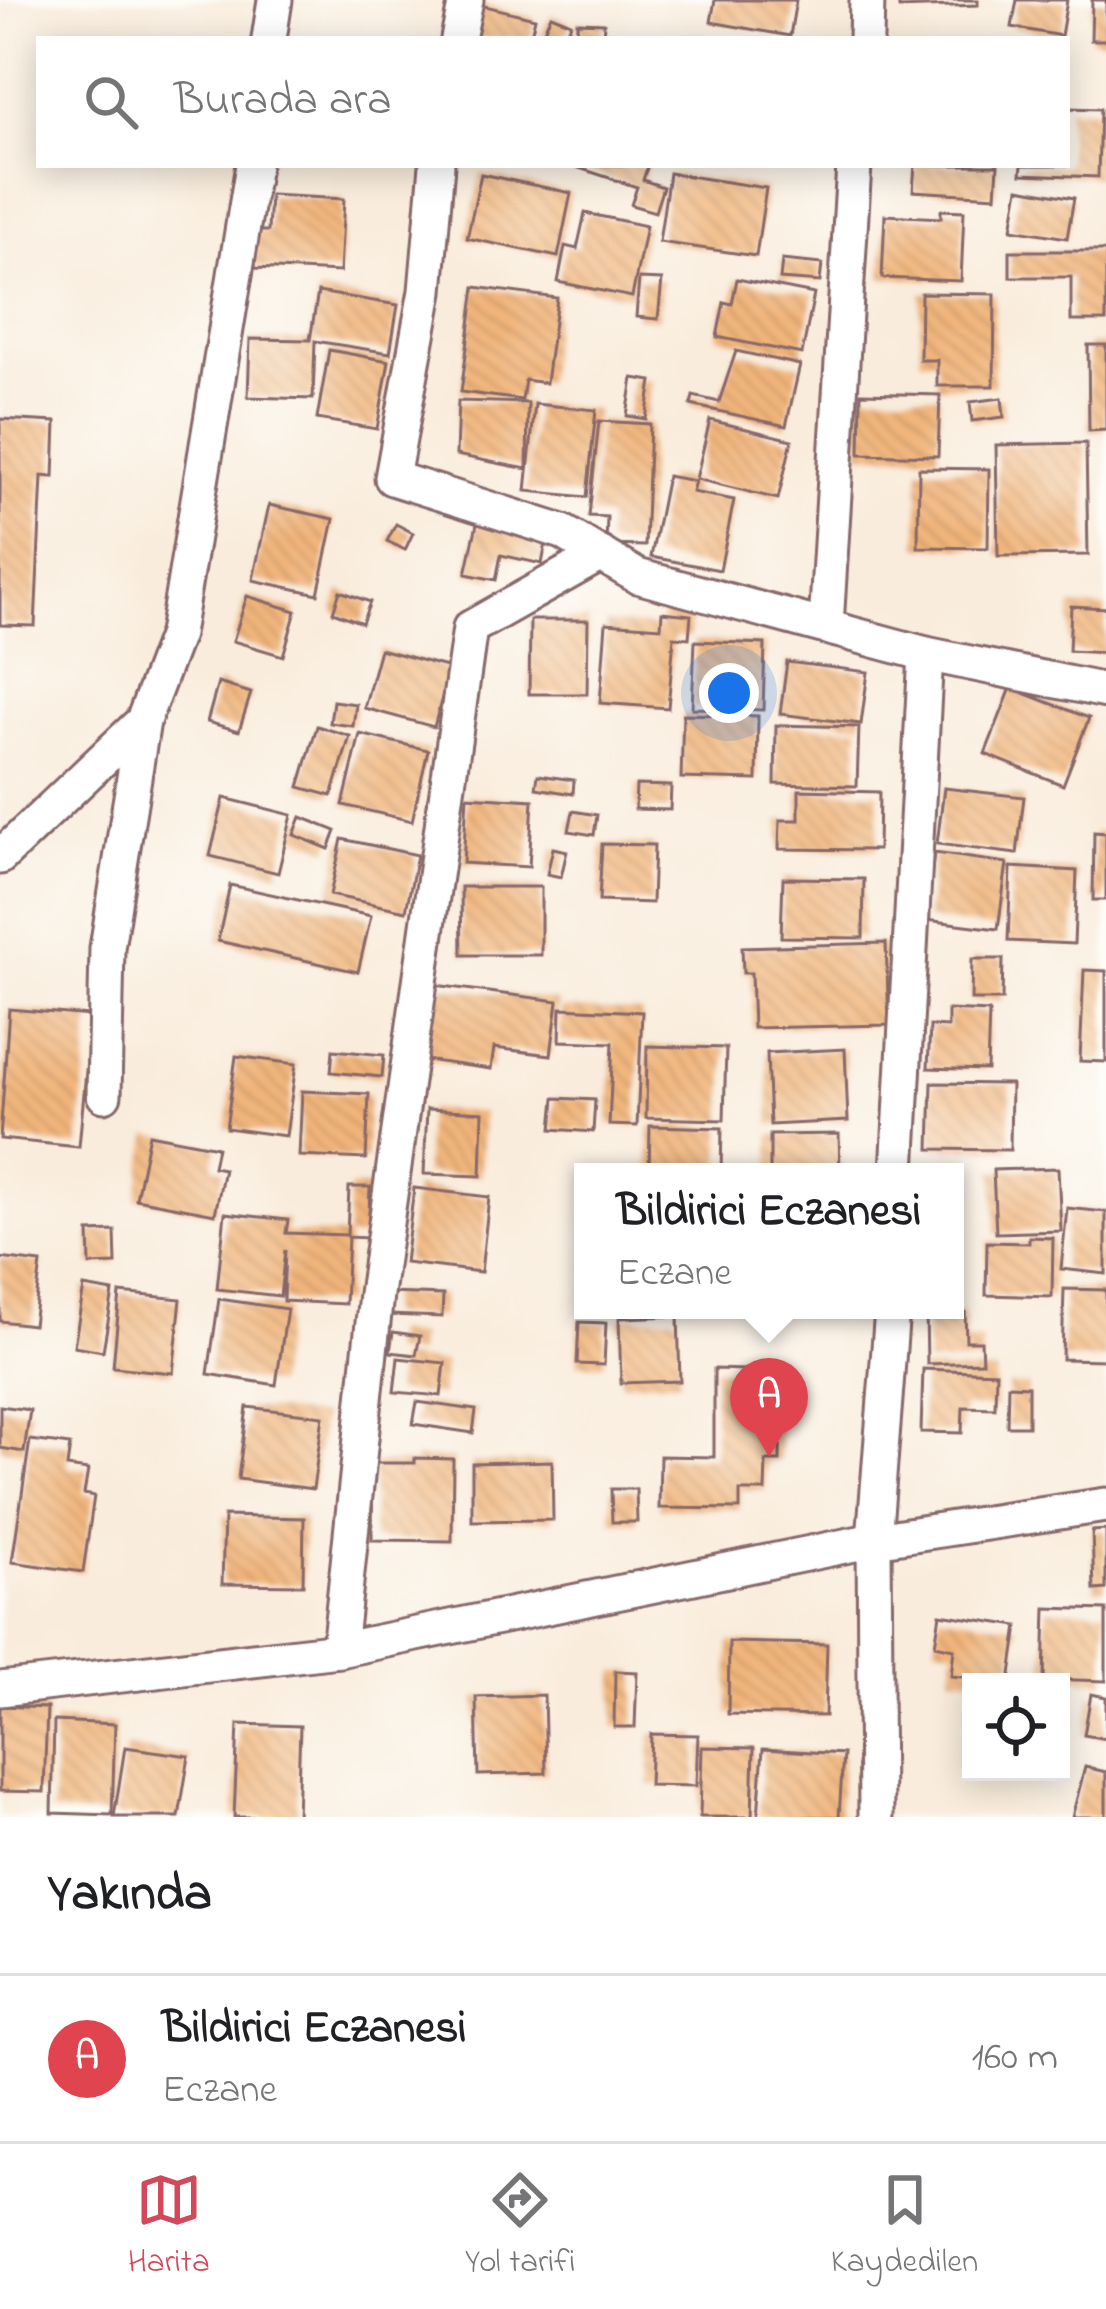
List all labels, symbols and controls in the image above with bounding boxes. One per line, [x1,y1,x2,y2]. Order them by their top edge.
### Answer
search box [36,36,1070,168]
icon: search [78,69,144,135]
text: Burada ara [174,69,392,135]
your location [699,663,759,723]
popup [574,1163,964,1319]
text: Bildirici Eczanesi [617,1180,921,1246]
text: Eczane [617,1246,732,1303]
pin: A [730,1358,808,1457]
map controls [962,1673,1070,1781]
button: locate [962,1673,1070,1781]
text: Yakında [48,1858,212,1933]
text: Bildirici Eczanesi [162,1997,466,2063]
text: A [75,2030,99,2087]
text: 160 m [972,2030,1058,2087]
text: Eczane [162,2063,277,2120]
tab: Harita [128,2167,210,2287]
tab: Yol tarifi [465,2167,575,2287]
tab: Kaydedilen [831,2167,978,2287]

